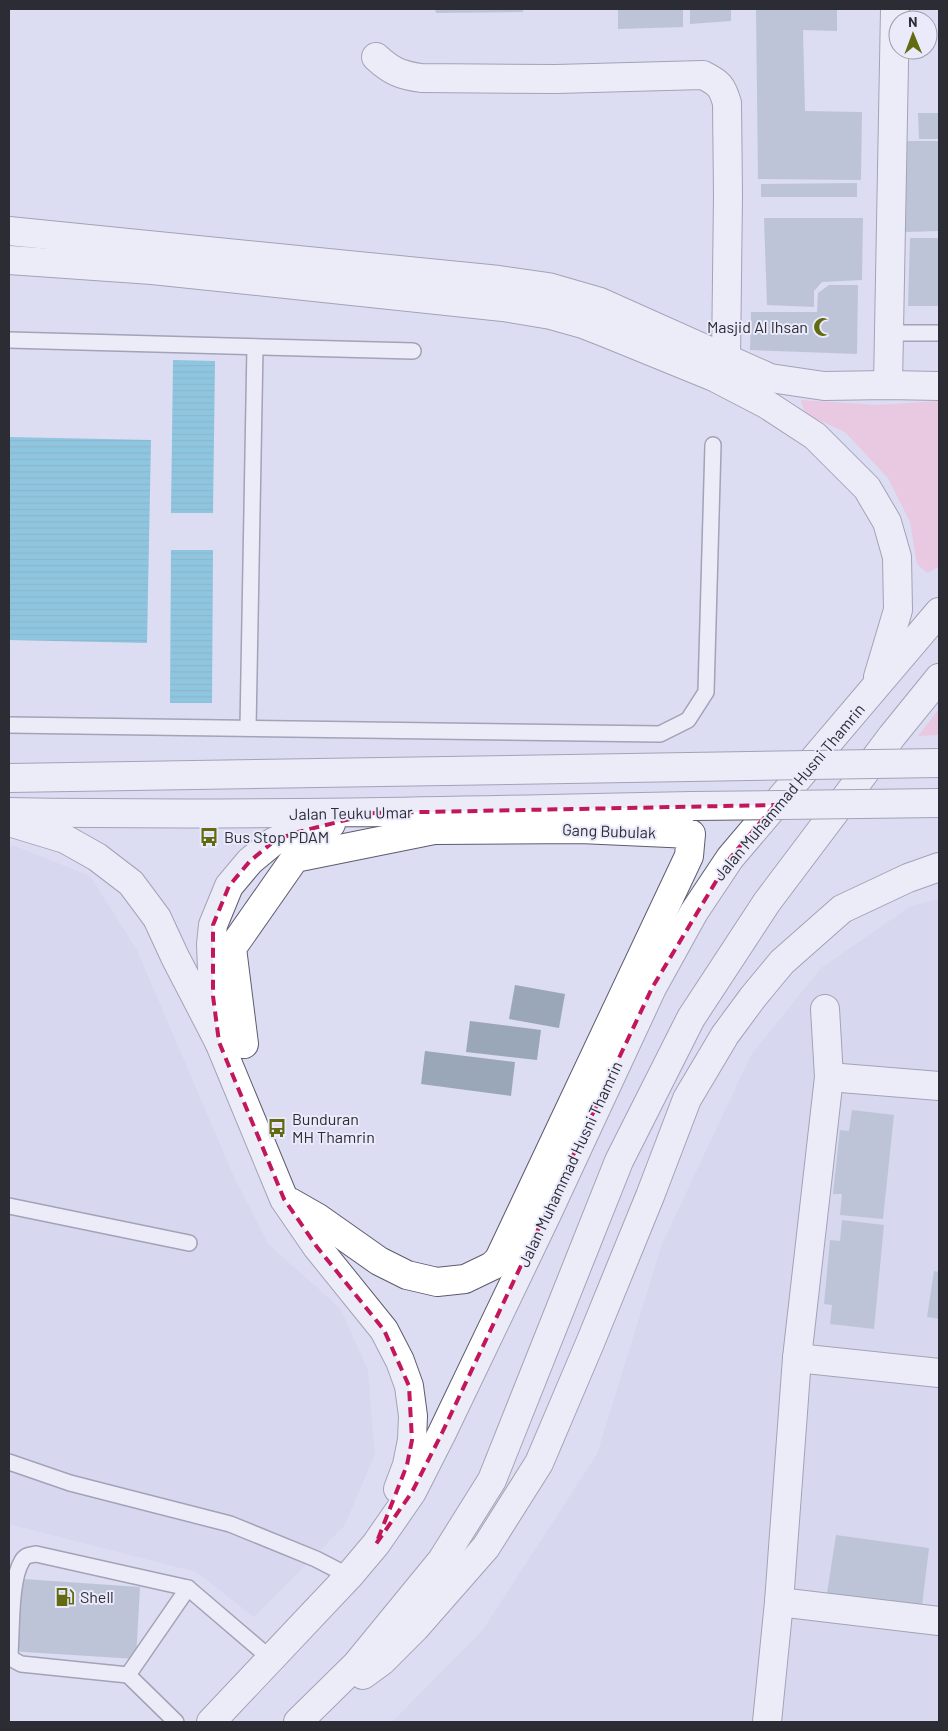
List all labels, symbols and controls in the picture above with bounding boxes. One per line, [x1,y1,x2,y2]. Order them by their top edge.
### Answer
north arrow [888,10,938,60]
text: N [908,13,918,30]
mosque icon: Masjid Al Ihsan [812,316,834,338]
place label: Masjid Al Ihsan [707,317,808,336]
street label: Jalan Muhammad Husni Thamrin [709,699,868,884]
street label: Jalan Teuku Umar [289,802,413,823]
street label: Gang Bubulak [562,819,656,842]
bus stop icon: Bus Stop PDAM [198,826,220,848]
place label: Bus Stop PDAM [224,827,329,846]
street label: Jalan Muhammad Husni Thamrin [513,1058,626,1270]
place label: Bunduran MH Thamrin [292,1109,375,1146]
bus stop icon: Bunduran MH Thamrin [266,1117,288,1139]
fuel station icon: Shell [54,1586,76,1608]
place label: Shell [80,1587,114,1606]

